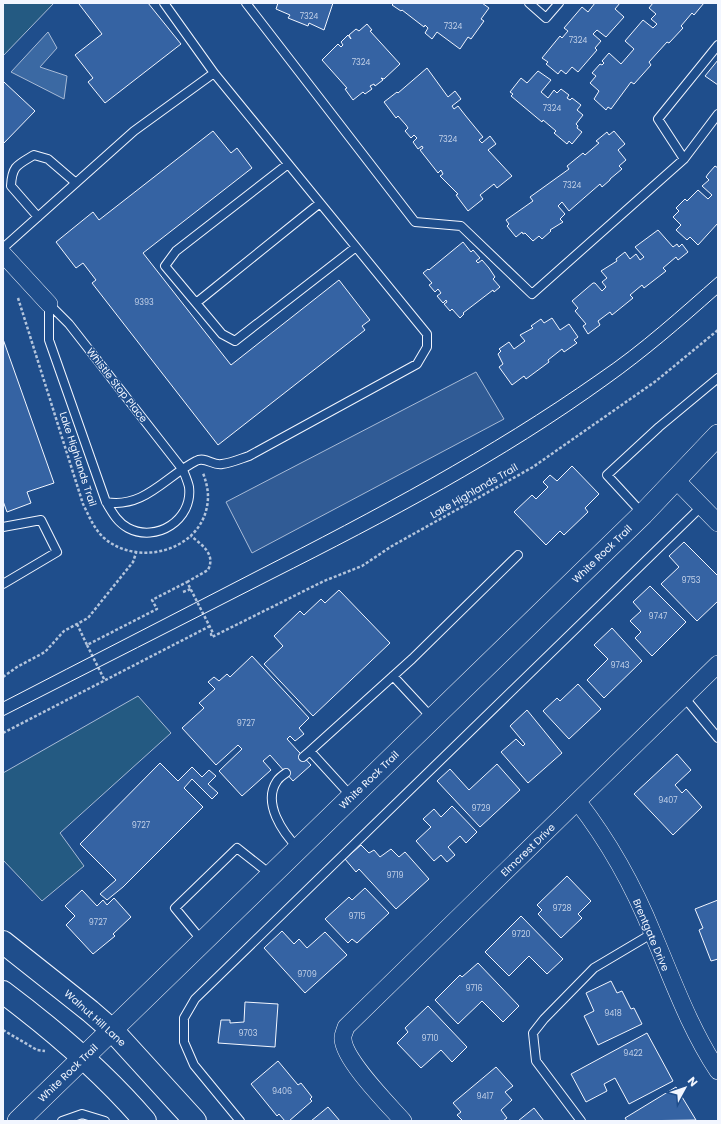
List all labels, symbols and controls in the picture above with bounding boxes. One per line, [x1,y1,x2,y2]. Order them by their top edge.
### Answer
house number: 7324 [300,11,318,22]
house number: 7324 [444,21,462,32]
house number: 7324 [569,35,587,46]
house number: 7324 [352,57,370,68]
house number: 7324 [543,103,561,114]
house number: 7324 [439,134,457,145]
house number: 7324 [563,180,581,191]
house number: 9393 [134,297,154,308]
street label: Whistle Stop Place [83,344,151,426]
street label: Lake Highlands Trail [56,410,100,508]
street label: Lake Highlands Trail [427,460,521,522]
street label: White Rock Trail [569,521,635,587]
house number: 9753 [681,575,701,586]
house number: 9747 [649,611,668,622]
house number: 9743 [610,660,630,671]
house number: 9727 [237,718,256,729]
street label: White Rock Trail [336,747,402,813]
house number: 9407 [658,795,678,806]
house number: 9729 [471,803,491,814]
house number: 9727 [132,820,151,831]
street label: Elmcrest Drive [497,820,559,880]
house number: 9719 [386,870,404,881]
street label: Brentgate Drive [629,897,673,973]
house number: 9728 [552,903,572,914]
house number: 9715 [349,911,366,922]
house number: 9727 [89,917,108,928]
house number: 9720 [511,929,531,940]
house number: 9709 [297,969,317,980]
house number: 9716 [465,983,483,994]
street label: Walnut Hill Lane [61,986,129,1050]
house number: 9418 [604,1008,622,1019]
house number: 9703 [238,1028,258,1039]
house number: 9710 [422,1033,439,1044]
street label: White Rock Trail [35,1040,101,1106]
house number: 9422 [623,1048,643,1059]
north arrow [665,1068,705,1108]
text: N [684,1073,701,1090]
house number: 9406 [272,1086,292,1097]
house number: 9417 [477,1091,494,1102]

